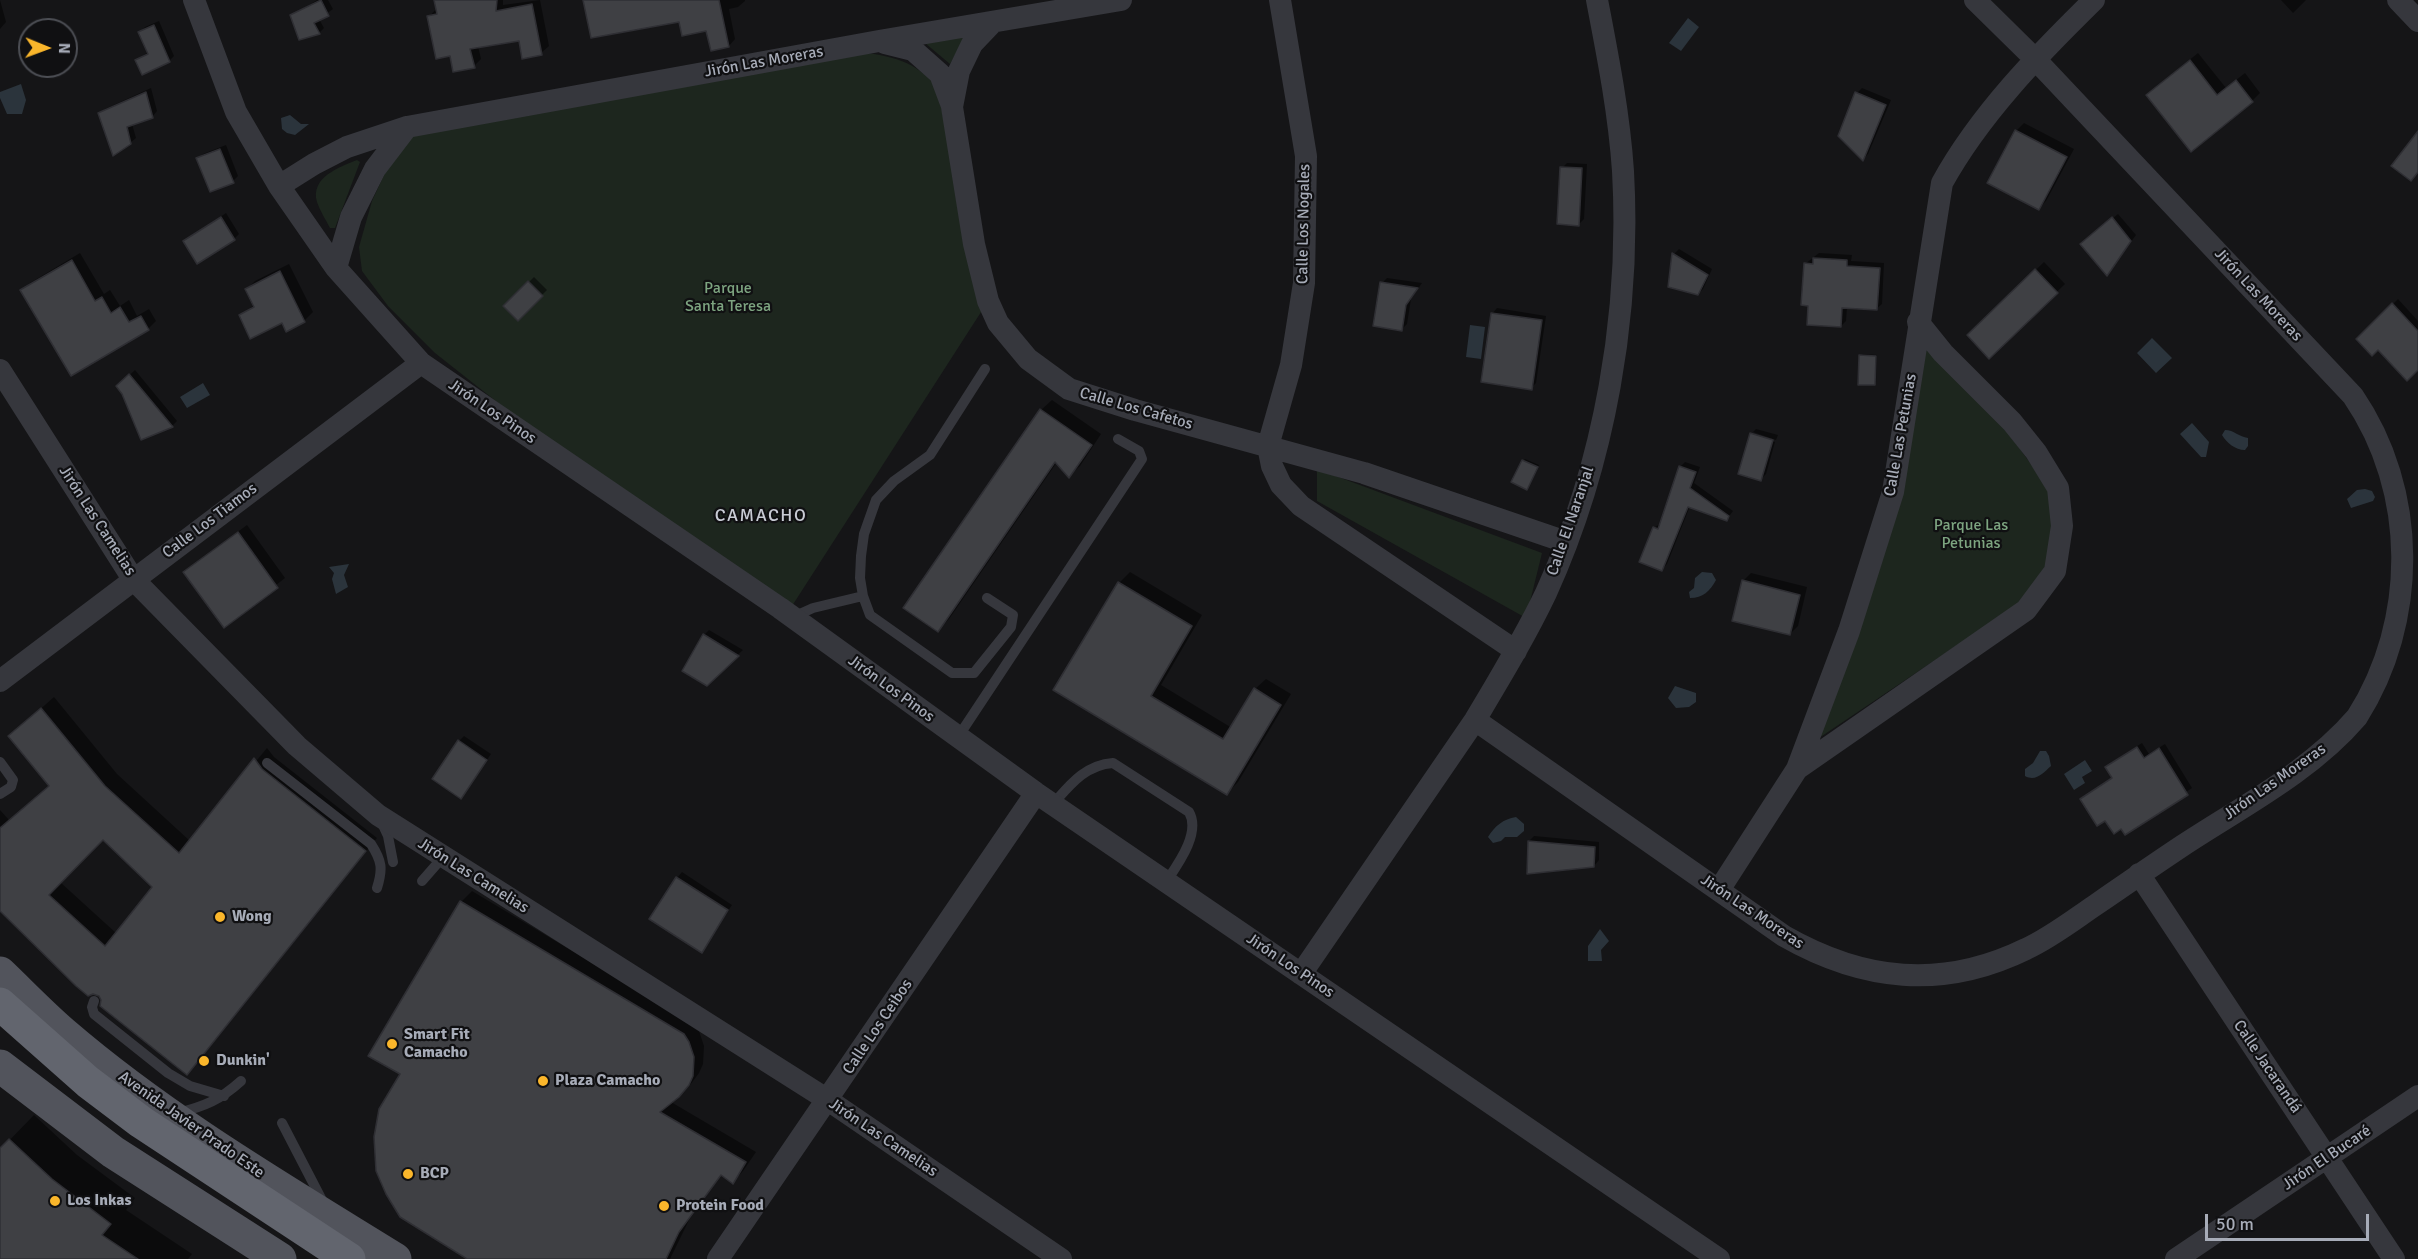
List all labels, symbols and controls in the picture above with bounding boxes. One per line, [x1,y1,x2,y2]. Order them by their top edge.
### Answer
north arrow [18,18,78,78]
street label: Jirón Las Moreras [703,42,825,82]
text: N [54,43,74,54]
street label: Calle Los Nogales [1293,164,1315,284]
street label: Jirón Las Moreras [2210,244,2306,346]
park label: Parque Santa Teresa [685,279,771,317]
street label: Calle Las Petunias [1881,372,1921,498]
street label: Jirón Los Pinos [444,376,540,448]
street label: Calle Los Cafetos [1077,384,1195,434]
street label: Jirón Las Camelias [54,463,140,579]
street label: Calle El Naranjal [1543,464,1599,578]
street label: Calle Los Tiamos [159,479,261,563]
district label: CAMACHO [715,505,807,527]
park label: Parque Las Petunias [1934,516,2008,554]
street label: Jirón Los Pinos [844,651,938,727]
street label: Jirón Las Moreras [2220,740,2330,824]
street label: Jirón Las Camelias [414,834,532,918]
street label: Jirón Las Moreras [1697,870,1807,954]
place label: Wong [232,907,272,927]
marker: Wong [213,910,227,924]
street label: Jirón Los Pinos [1242,930,1338,1002]
street label: Calle Los Ceibos [839,976,917,1078]
street label: Calle Jacarandá [2229,1017,2305,1117]
place label: Smart Fit Camacho [404,1025,470,1063]
marker: Smart Fit Camacho [385,1037,399,1051]
place label: Dunkin' [216,1051,270,1071]
marker: Dunkin' [197,1054,211,1068]
street label: Avenida Javier Prado Este [114,1067,268,1183]
place label: Plaza Camacho [555,1071,660,1091]
marker: Plaza Camacho [536,1074,550,1088]
street label: Jirón Las Camelias [825,1095,941,1181]
street label: Jirón El Bucaré [2279,1121,2375,1195]
place label: BCP [420,1164,449,1184]
marker: BCP [401,1167,415,1181]
place label: Los Inkas [67,1191,132,1211]
marker: Los Inkas [48,1194,62,1208]
place label: Protein Food [676,1196,764,1216]
marker: Protein Food [657,1199,671,1213]
scale bar [2208,1202,2372,1240]
text: 50 m [2216,1213,2254,1235]

